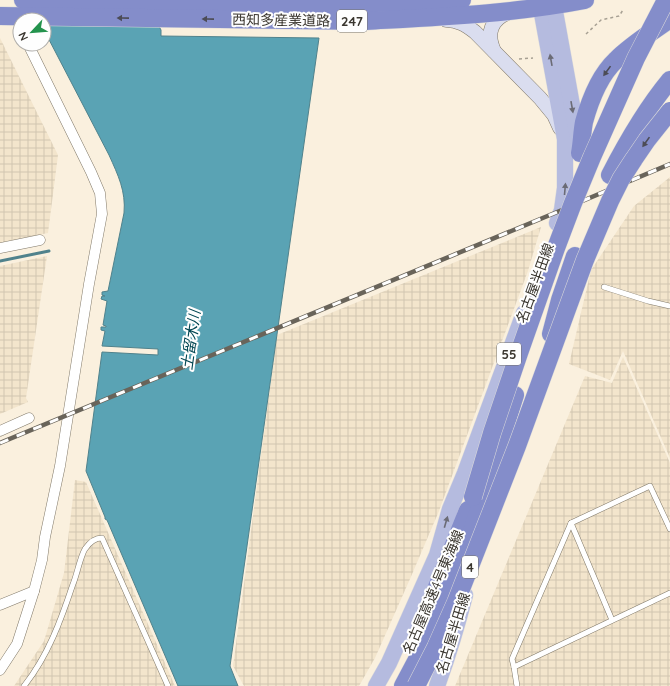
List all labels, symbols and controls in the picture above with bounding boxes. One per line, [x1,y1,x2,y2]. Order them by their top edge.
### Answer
street label: 西知多産業道路 [232,10,330,30]
road number: 247 [337,10,367,32]
north arrow [12,12,52,52]
one-way arrow [116,15,129,21]
one-way arrow [202,16,214,23]
text: N [15,30,31,43]
one-way arrow [547,54,553,66]
one-way arrow [603,66,611,77]
one-way arrow [569,101,575,113]
one-way arrow [642,137,650,147]
one-way arrow [561,183,568,195]
street label: 名古屋半田線 [512,240,558,326]
water label: 土留木川 [177,307,204,371]
road number: 55 [497,343,521,365]
one-way arrow [443,516,449,528]
street label: 名古屋高速4号東海線 [399,527,467,657]
road number: 4 [462,556,478,578]
street label: 名古屋半田線 [432,590,474,676]

